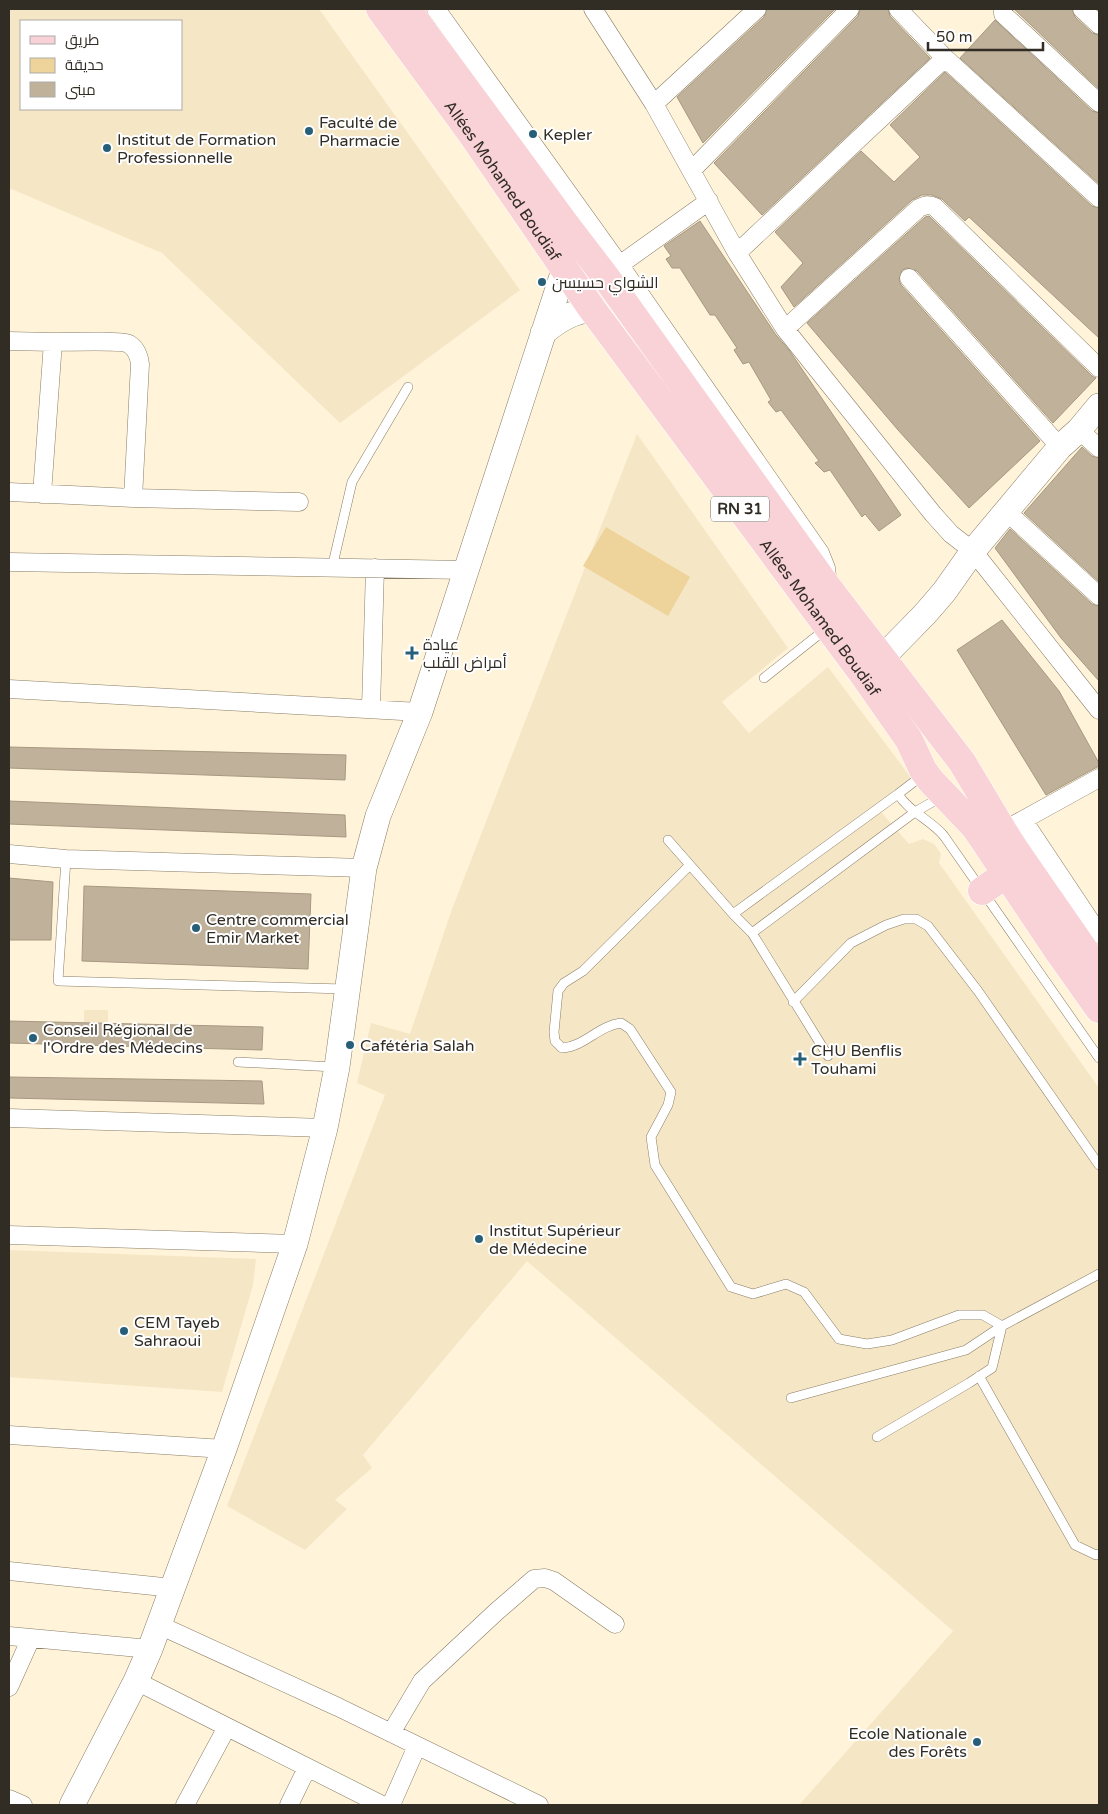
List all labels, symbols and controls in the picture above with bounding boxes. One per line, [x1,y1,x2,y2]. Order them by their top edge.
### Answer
legend [20,20,182,110]
scale bar [928,20,1043,52]
text: 50 m [936,28,973,46]
text: طريق [65,31,99,50]
text: حديقة [65,56,104,74]
text: مبنى [65,81,96,100]
street label: Allées Mohamed Boudiaf [439,97,565,266]
place label: Faculté de Pharmacie [319,113,400,151]
marker: Faculté de Pharmacie [303,125,315,137]
place label: Kepler [543,125,593,145]
marker: Kepler [527,128,539,140]
place label: Institut de Formation Professionnelle [117,130,276,168]
marker: Institut de Formation Professionnelle [101,142,113,154]
place label: الشواي حسيسن [552,273,659,296]
marker: الشواي حسيسن [536,276,548,288]
road number: RN 31 [711,496,769,522]
street label: Allées Mohamed Boudiaf [755,535,885,701]
place label: عيادة أمراض القلب [423,635,507,673]
marker: عيادة أمراض القلب [405,646,419,660]
place label: Centre commercial Emir Market [206,910,349,948]
marker: Centre commercial Emir Market [190,922,202,934]
place label: Conseil Régional de l'Ordre des Médecins [43,1020,203,1058]
marker: Conseil Régional de l'Ordre des Médecins [27,1032,39,1044]
place label: Cafétéria Salah [360,1036,475,1056]
marker: Cafétéria Salah [344,1039,356,1051]
place label: CHU Benflis Touhami [811,1041,902,1079]
marker: CHU Benflis Touhami [793,1052,807,1066]
place label: Institut Supérieur de Médecine [489,1221,622,1259]
marker: Institut Supérieur de Médecine [473,1233,485,1245]
place label: CEM Tayeb Sahraoui [134,1313,220,1351]
marker: CEM Tayeb Sahraoui [118,1325,130,1337]
place label: Ecole Nationale des Forêts [848,1724,967,1762]
marker: Ecole Nationale des Forêts [971,1736,983,1748]

